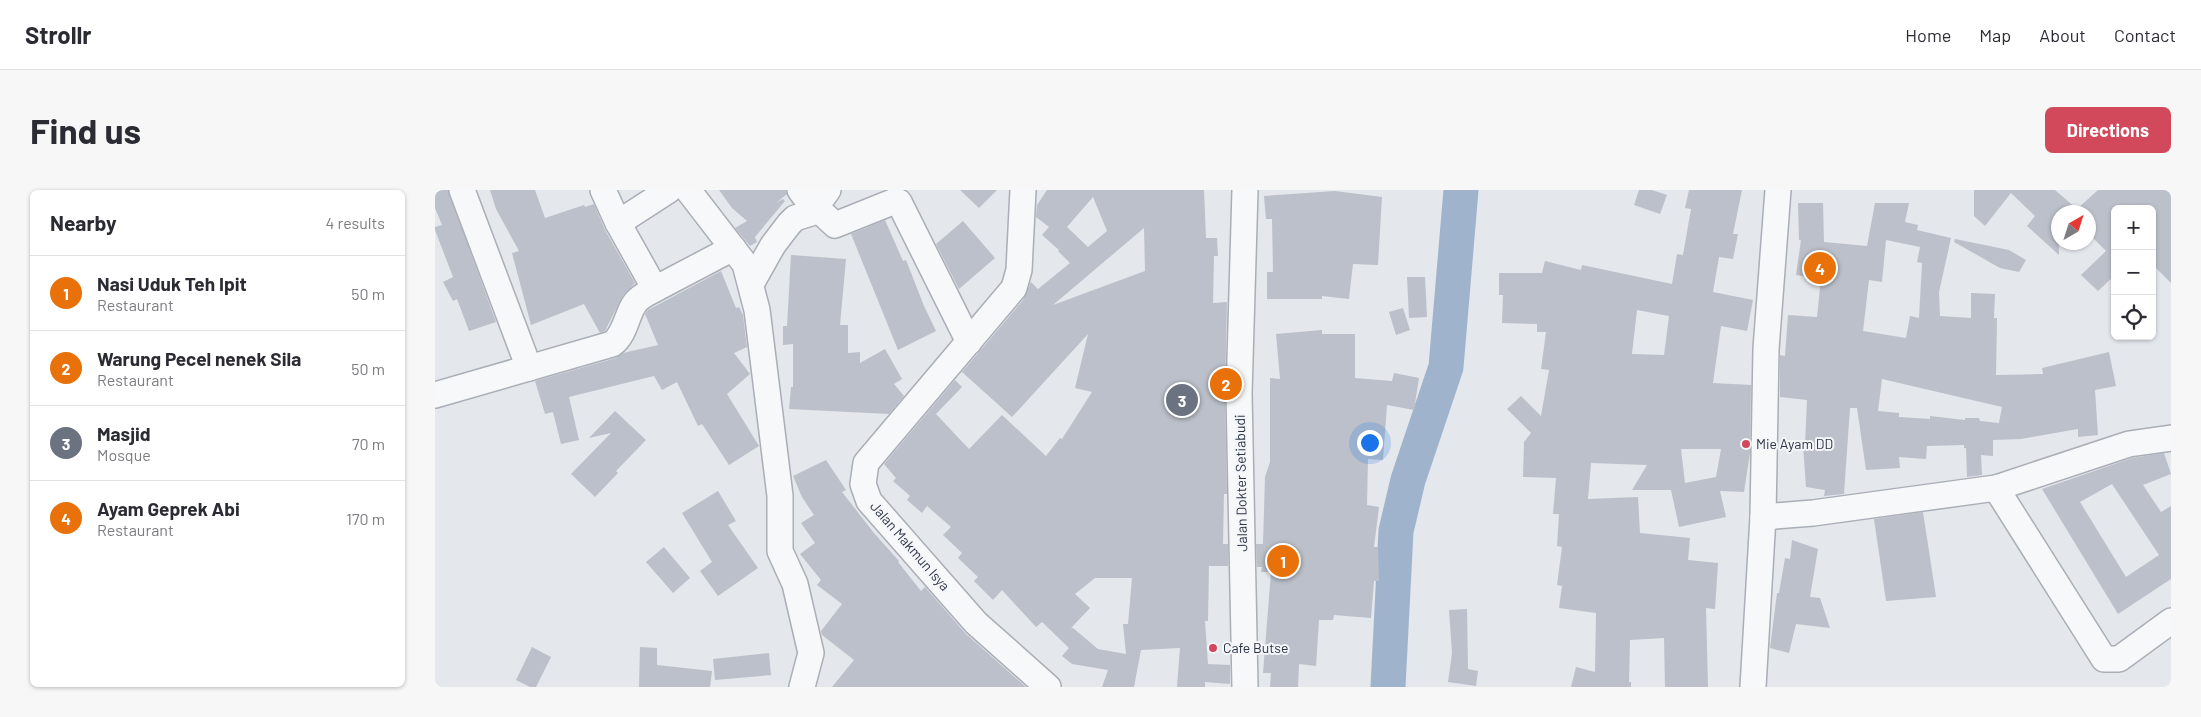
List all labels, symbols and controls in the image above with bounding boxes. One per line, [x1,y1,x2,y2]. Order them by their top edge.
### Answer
text: Strollr [25,20,92,49]
text: Home [1905,24,1951,46]
text: Map [1979,24,2011,46]
text: About [2039,24,2086,46]
text: Contact [2114,24,2176,46]
button: Directions [2045,107,2171,153]
text: Find us [30,109,141,151]
north arrow [2051,205,2096,250]
map controls [2111,205,2156,340]
button: + [2111,205,2156,250]
text: Nearby [50,210,116,235]
text: 4 results [325,213,385,232]
pin: 4 [1804,249,1836,287]
button: − [2111,250,2156,295]
text: Nasi Uduk Teh Ipit [97,272,247,295]
text: 1 [63,284,69,303]
text: 50 m [351,284,385,303]
text: Restaurant [97,295,174,314]
button: locate [2111,295,2156,340]
text: Warung Pecel nenek Sila [97,347,301,370]
text: 2 [62,359,70,378]
text: 50 m [351,359,385,378]
pin: 2 [1210,365,1242,403]
text: Restaurant [97,370,174,389]
pin: 3 [1166,381,1198,419]
street label: Jalan Dokter Setiabudi [1231,414,1250,552]
text: Masjid [97,422,151,445]
your location [1357,430,1383,456]
text: 3 [62,434,70,453]
text: 70 m [352,434,385,453]
place label: Mie Ayam DD [1756,435,1833,452]
marker: Mie Ayam DD [1740,438,1752,450]
text: Mosque [97,445,151,464]
text: Ayam Geprek Abi [97,497,240,520]
street label: Jalan Makmun Isya [867,497,954,594]
text: 4 [61,509,71,528]
text: 170 m [346,509,385,528]
text: Restaurant [97,520,174,539]
pin: 1 [1267,542,1299,580]
place label: Cafe Butse [1223,639,1288,656]
marker: Cafe Butse [1207,642,1219,654]

